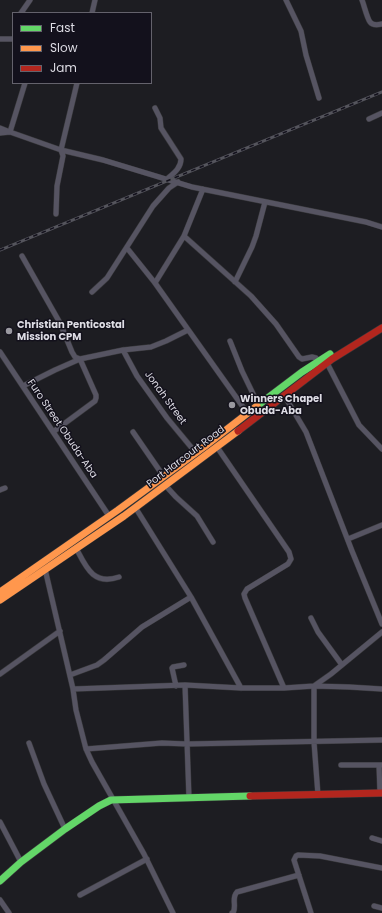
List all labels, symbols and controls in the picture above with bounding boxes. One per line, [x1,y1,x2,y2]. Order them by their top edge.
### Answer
legend [12,12,152,84]
text: Fast [50,19,75,36]
text: Slow [50,39,78,56]
text: Jam [50,59,77,76]
place label: Christian Penticostal Mission CPM [17,319,125,342]
marker: Christian Penticostal Mission CPM [4,326,14,336]
street label: Jonah Street [142,369,188,427]
street label: Furo Street Obuda-Aba [24,377,100,481]
place label: Winners Chapel Obuda-Aba [240,393,322,416]
marker: Winners Chapel Obuda-Aba [227,400,237,410]
street label: Port Harcourt Road [145,424,227,490]

